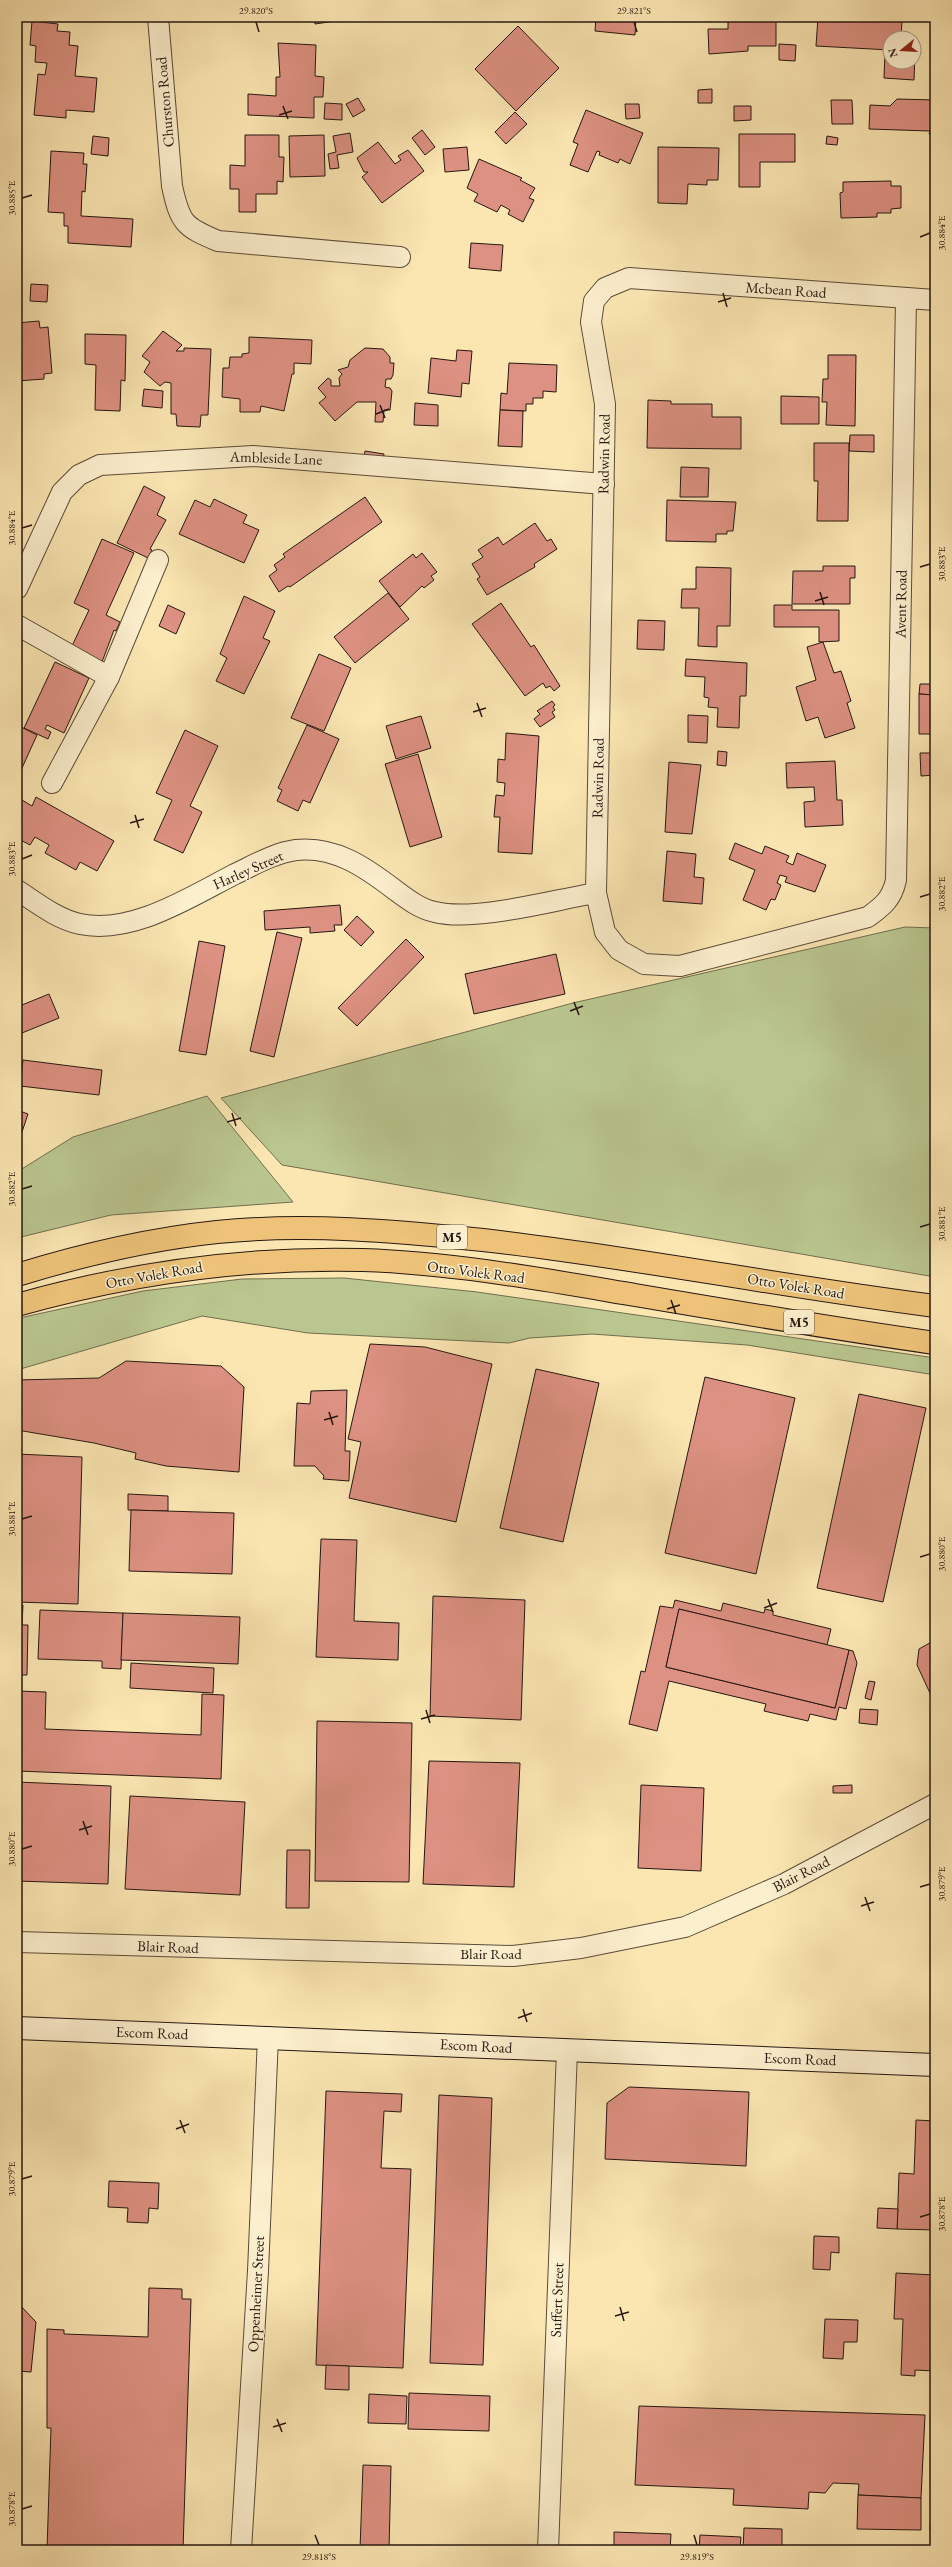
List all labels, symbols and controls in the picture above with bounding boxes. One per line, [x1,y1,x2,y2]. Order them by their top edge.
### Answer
text: 29.820°S [239,4,273,17]
text: 29.821°S [617,4,651,17]
north arrow [882,30,922,70]
text: N [884,47,901,59]
street label: Churston Road [151,56,178,148]
text: 30.885°E [5,180,18,215]
text: 30.884°E [935,215,948,250]
street label: Mcbean Road [745,277,828,302]
street label: Radwin Road [593,413,614,494]
street label: Ambleside Lane [228,446,323,469]
text: 30.884°E [5,510,18,545]
text: 30.883°E [935,546,948,581]
street label: Avent Road [890,569,911,639]
street label: Radwin Road [587,737,608,818]
text: 30.883°E [5,841,18,876]
street label: Harley Street [210,845,286,893]
text: 30.882°E [935,876,948,911]
text: 30.882°E [5,1171,18,1206]
text: 30.881°E [935,1206,948,1241]
road number: M5 [437,1225,467,1249]
street label: Otto Volek Road [426,1256,526,1287]
street label: Otto Volek Road [104,1257,204,1292]
street label: Otto Volek Road [746,1268,846,1303]
road number: M5 [784,1310,814,1334]
text: 30.881°E [5,1501,18,1536]
text: 30.880°E [935,1536,948,1571]
text: 30.880°E [5,1831,18,1866]
street label: Blair Road [769,1851,833,1896]
text: 30.879°E [935,1866,948,1901]
street label: Blair Road [137,1936,199,1957]
street label: Blair Road [460,1944,522,1963]
street label: Escom Road [115,2022,189,2043]
street label: Escom Road [439,2034,513,2057]
street label: Escom Road [763,2048,837,2069]
text: 30.879°E [5,2161,18,2196]
text: 30.878°E [935,2196,948,2231]
street label: Oppenheimer Street [243,2235,268,2353]
street label: Suffert Street [546,2262,567,2338]
text: 30.878°E [5,2491,18,2526]
text: 29.818°S [302,2550,336,2563]
text: 29.819°S [680,2550,714,2563]

